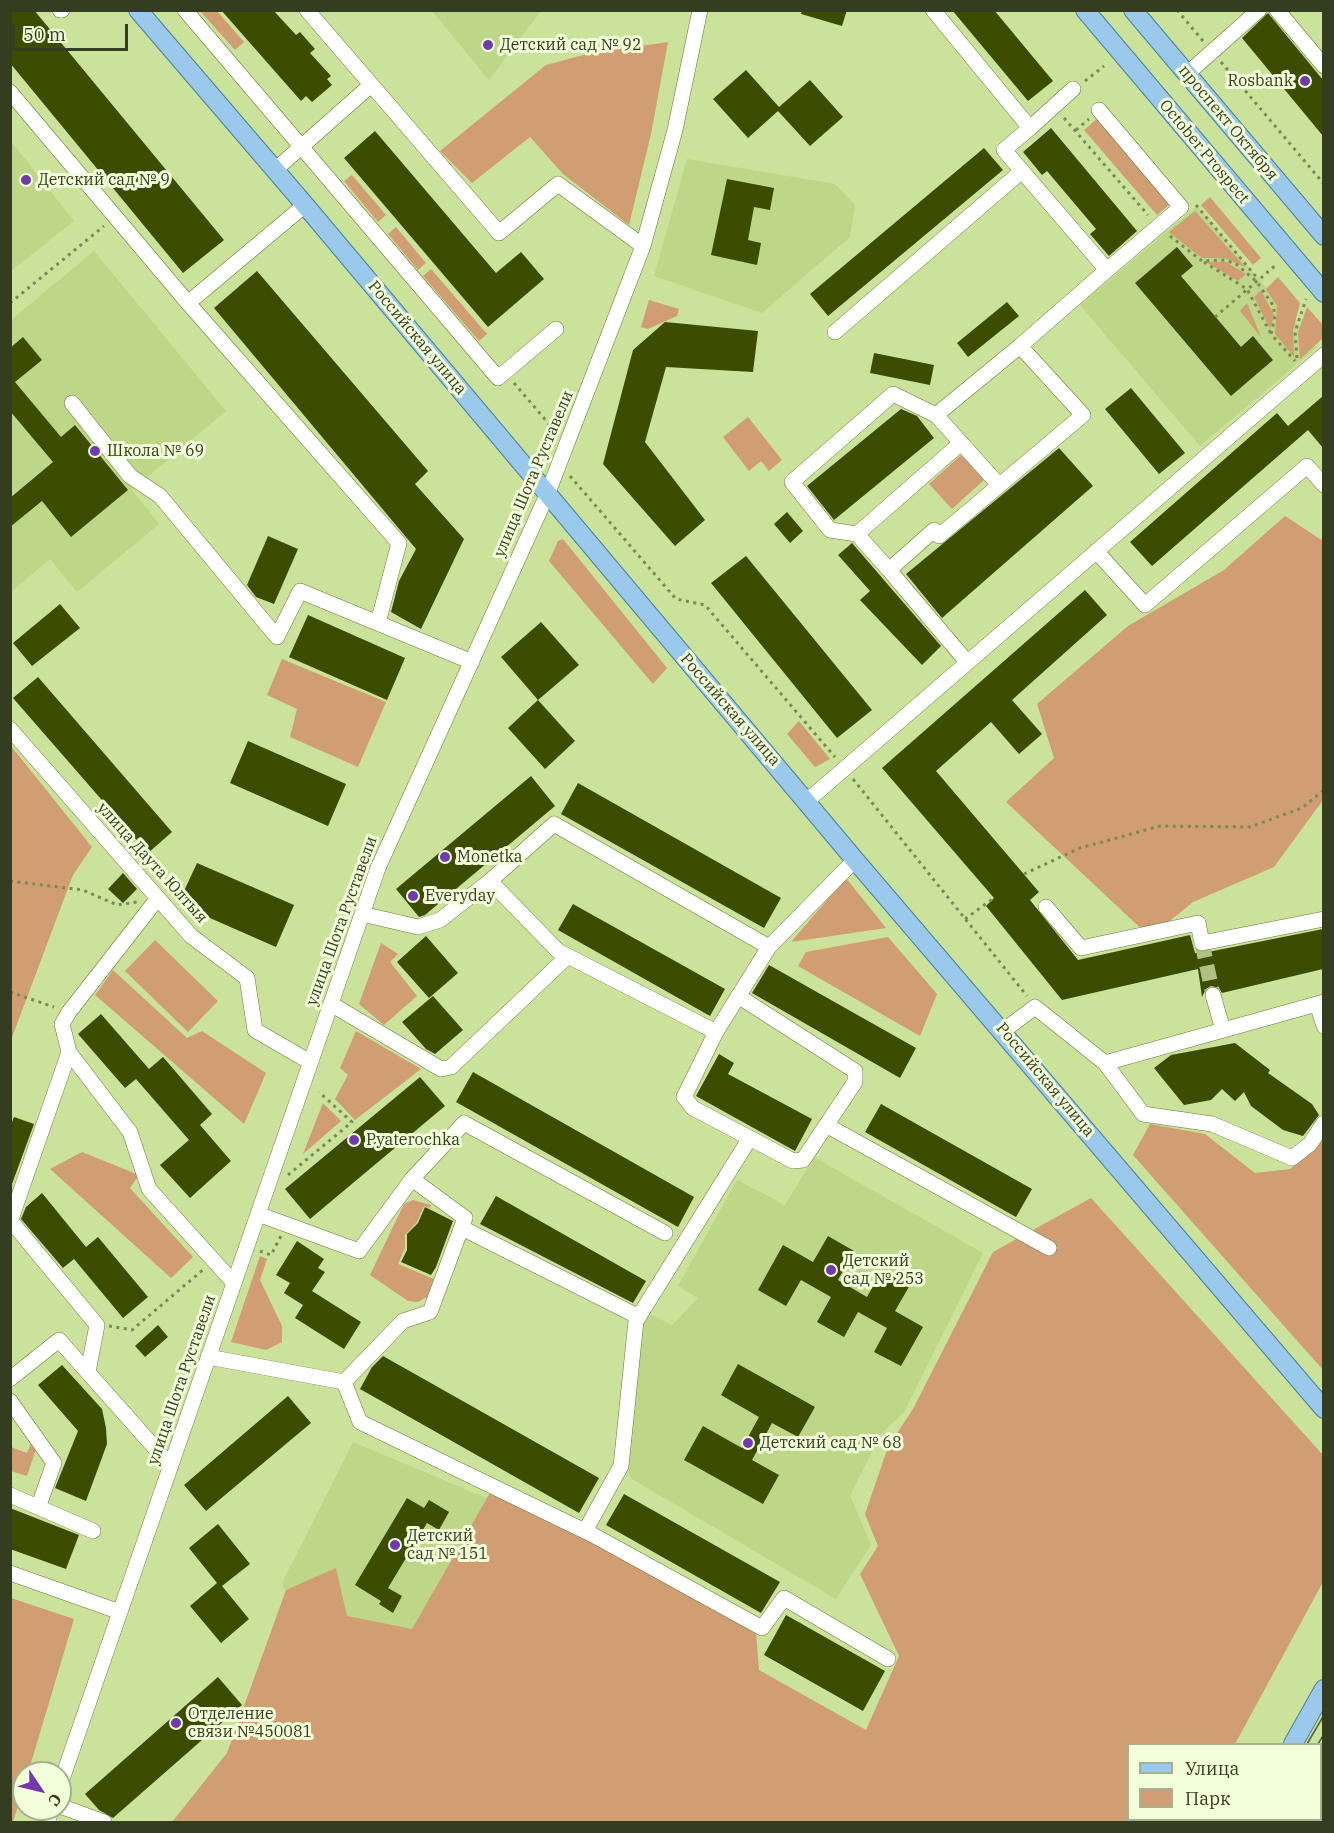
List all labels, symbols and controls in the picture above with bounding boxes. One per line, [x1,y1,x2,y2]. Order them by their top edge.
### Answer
scale bar [15,12,130,50]
text: 50 m [23,23,66,46]
place label: Детский сад № 92 [500,35,641,55]
marker: Детский сад № 92 [481,38,495,52]
street label: проспект Октября [1174,61,1282,185]
place label: Rosbank [1228,71,1293,91]
marker: Rosbank [1298,74,1312,88]
street label: October Prospect [1155,96,1253,208]
place label: Детский сад № 9 [38,170,170,190]
marker: Детский сад № 9 [19,173,33,187]
street label: Российская улица [364,277,470,399]
street label: улица Шота Руставели [490,388,578,560]
place label: Школа № 69 [107,441,204,461]
marker: Школа № 69 [88,444,102,458]
street label: Российская улица [676,650,784,770]
street label: улица Даута Юлтыя [93,799,211,927]
street label: улица Шота Руставели [302,834,382,1008]
place label: Monetka [457,847,523,867]
marker: Monetka [438,850,452,864]
place label: Everyday [425,886,495,906]
marker: Everyday [406,889,420,903]
street label: Российская улица [992,1019,1098,1141]
place label: Pyaterochka [366,1130,460,1150]
marker: Pyaterochka [347,1133,361,1147]
place label: Детский сад № 253 [843,1251,924,1289]
marker: Детский сад № 253 [824,1263,838,1277]
street label: улица Шота Руставели [144,1292,220,1468]
place label: Детский сад № 68 [760,1433,901,1453]
marker: Детский сад № 68 [741,1436,755,1450]
place label: Детский сад № 151 [407,1526,488,1564]
marker: Детский сад № 151 [388,1538,402,1552]
place label: Отделение связи №450081 [188,1704,312,1742]
marker: Отделение связи №450081 [169,1716,183,1730]
legend [1127,1743,1322,1821]
text: Улица [1185,1757,1239,1780]
north arrow [12,1761,72,1821]
text: Парк [1185,1787,1231,1810]
text: С [44,1790,66,1810]

